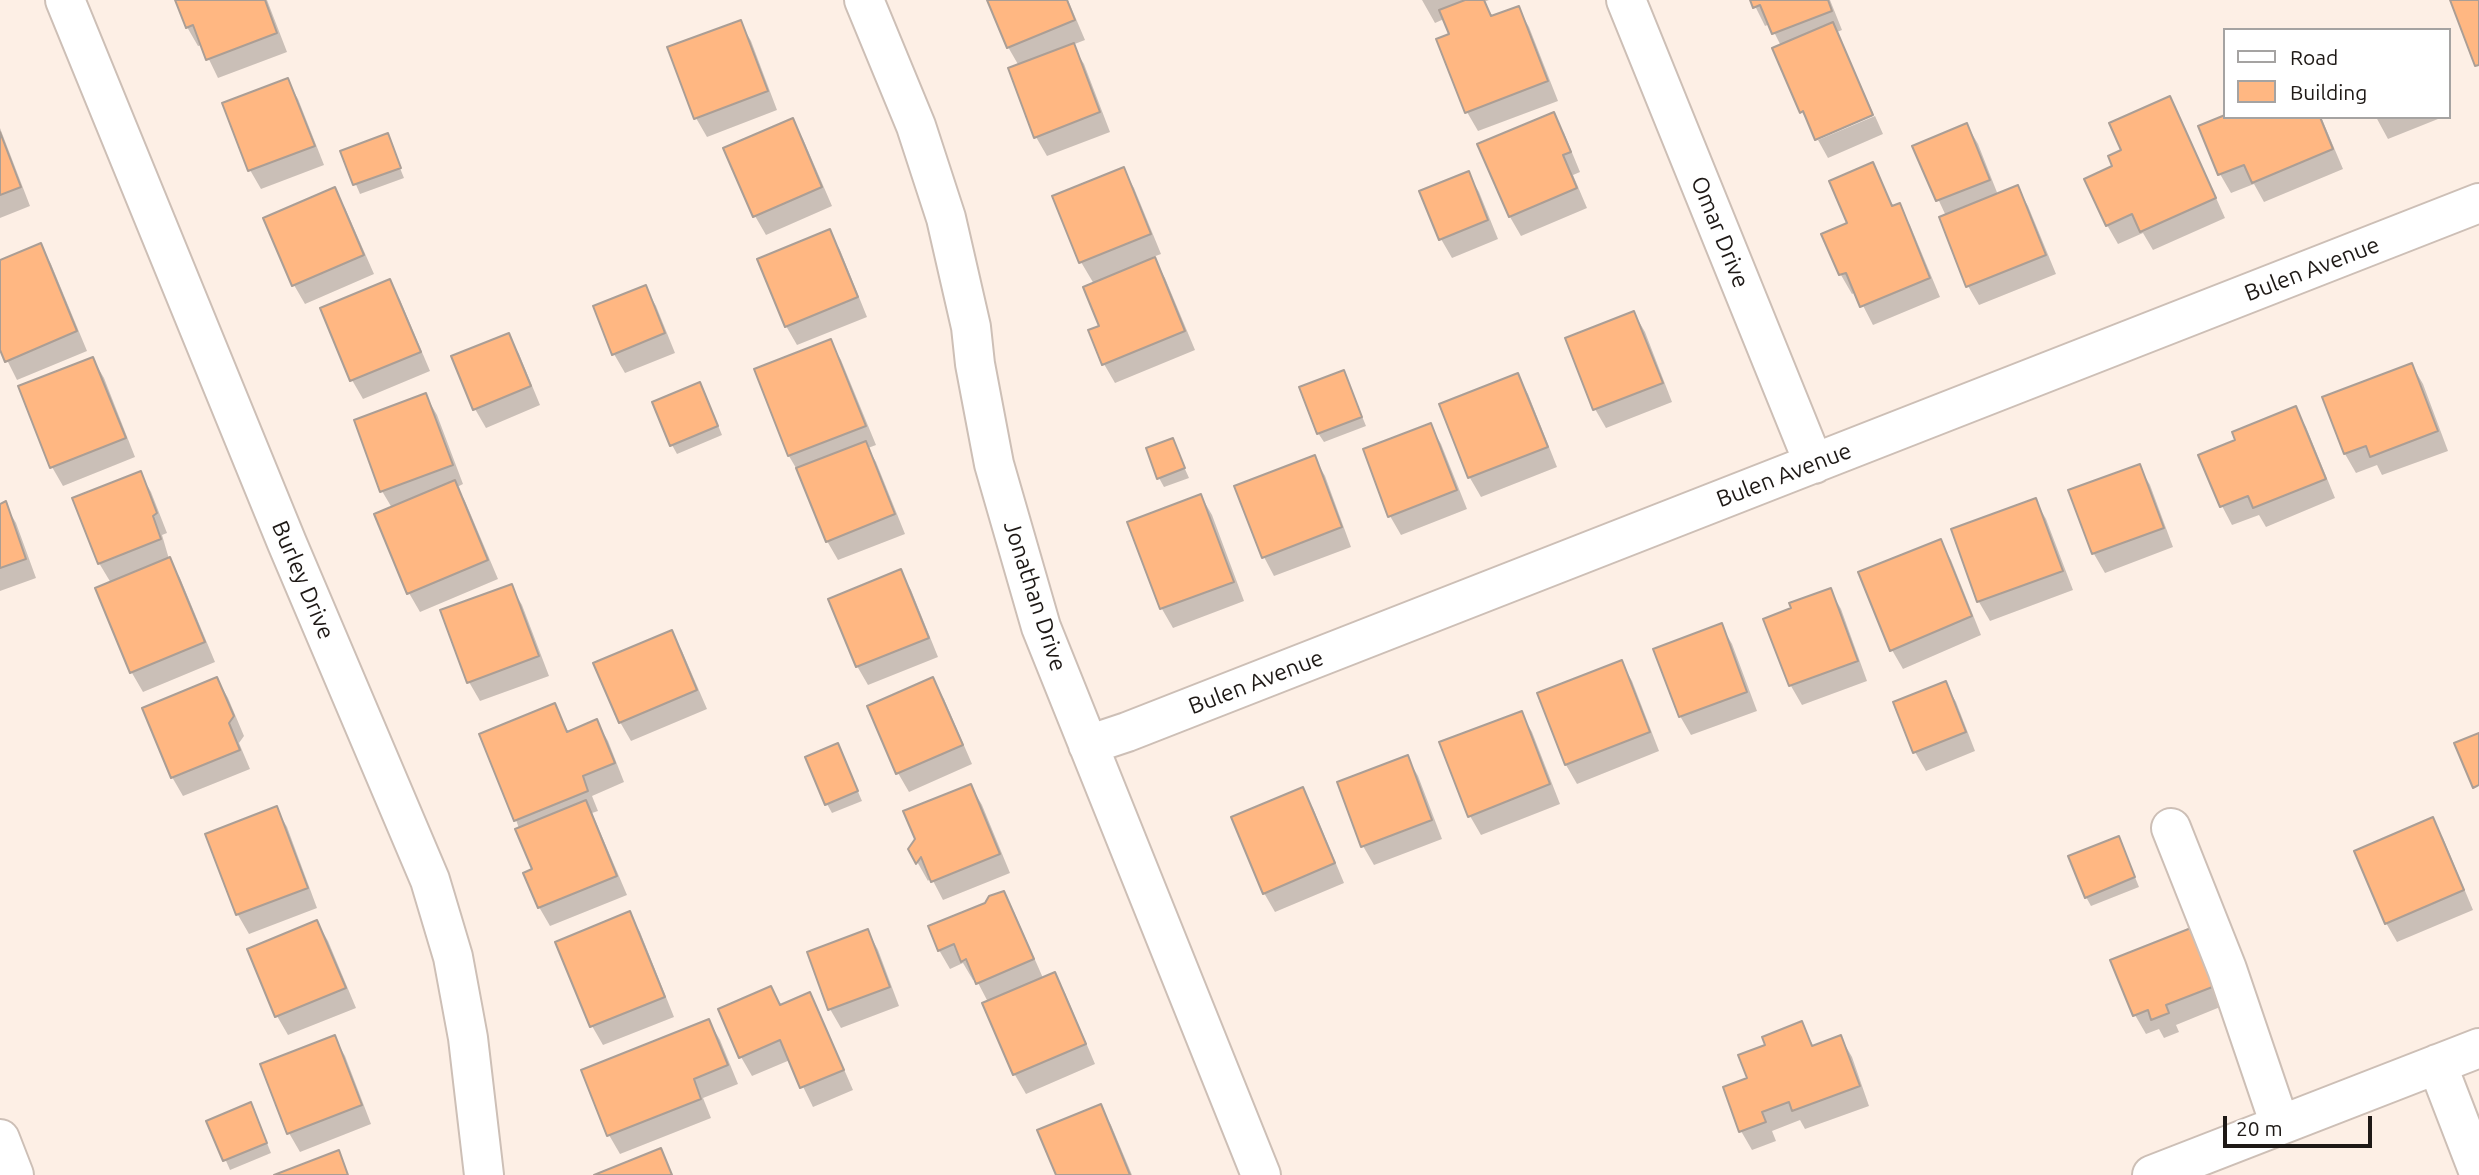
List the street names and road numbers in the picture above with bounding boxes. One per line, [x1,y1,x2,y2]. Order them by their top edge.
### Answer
street label: Omar Drive [1685,172,1755,292]
street label: Bulen Avenue [2241,231,2383,307]
street label: Bulen Avenue [1713,437,1855,513]
street label: Burley Drive [266,517,340,643]
street label: Jonathan Drive [998,517,1072,675]
street label: Bulen Avenue [1185,644,1327,720]

